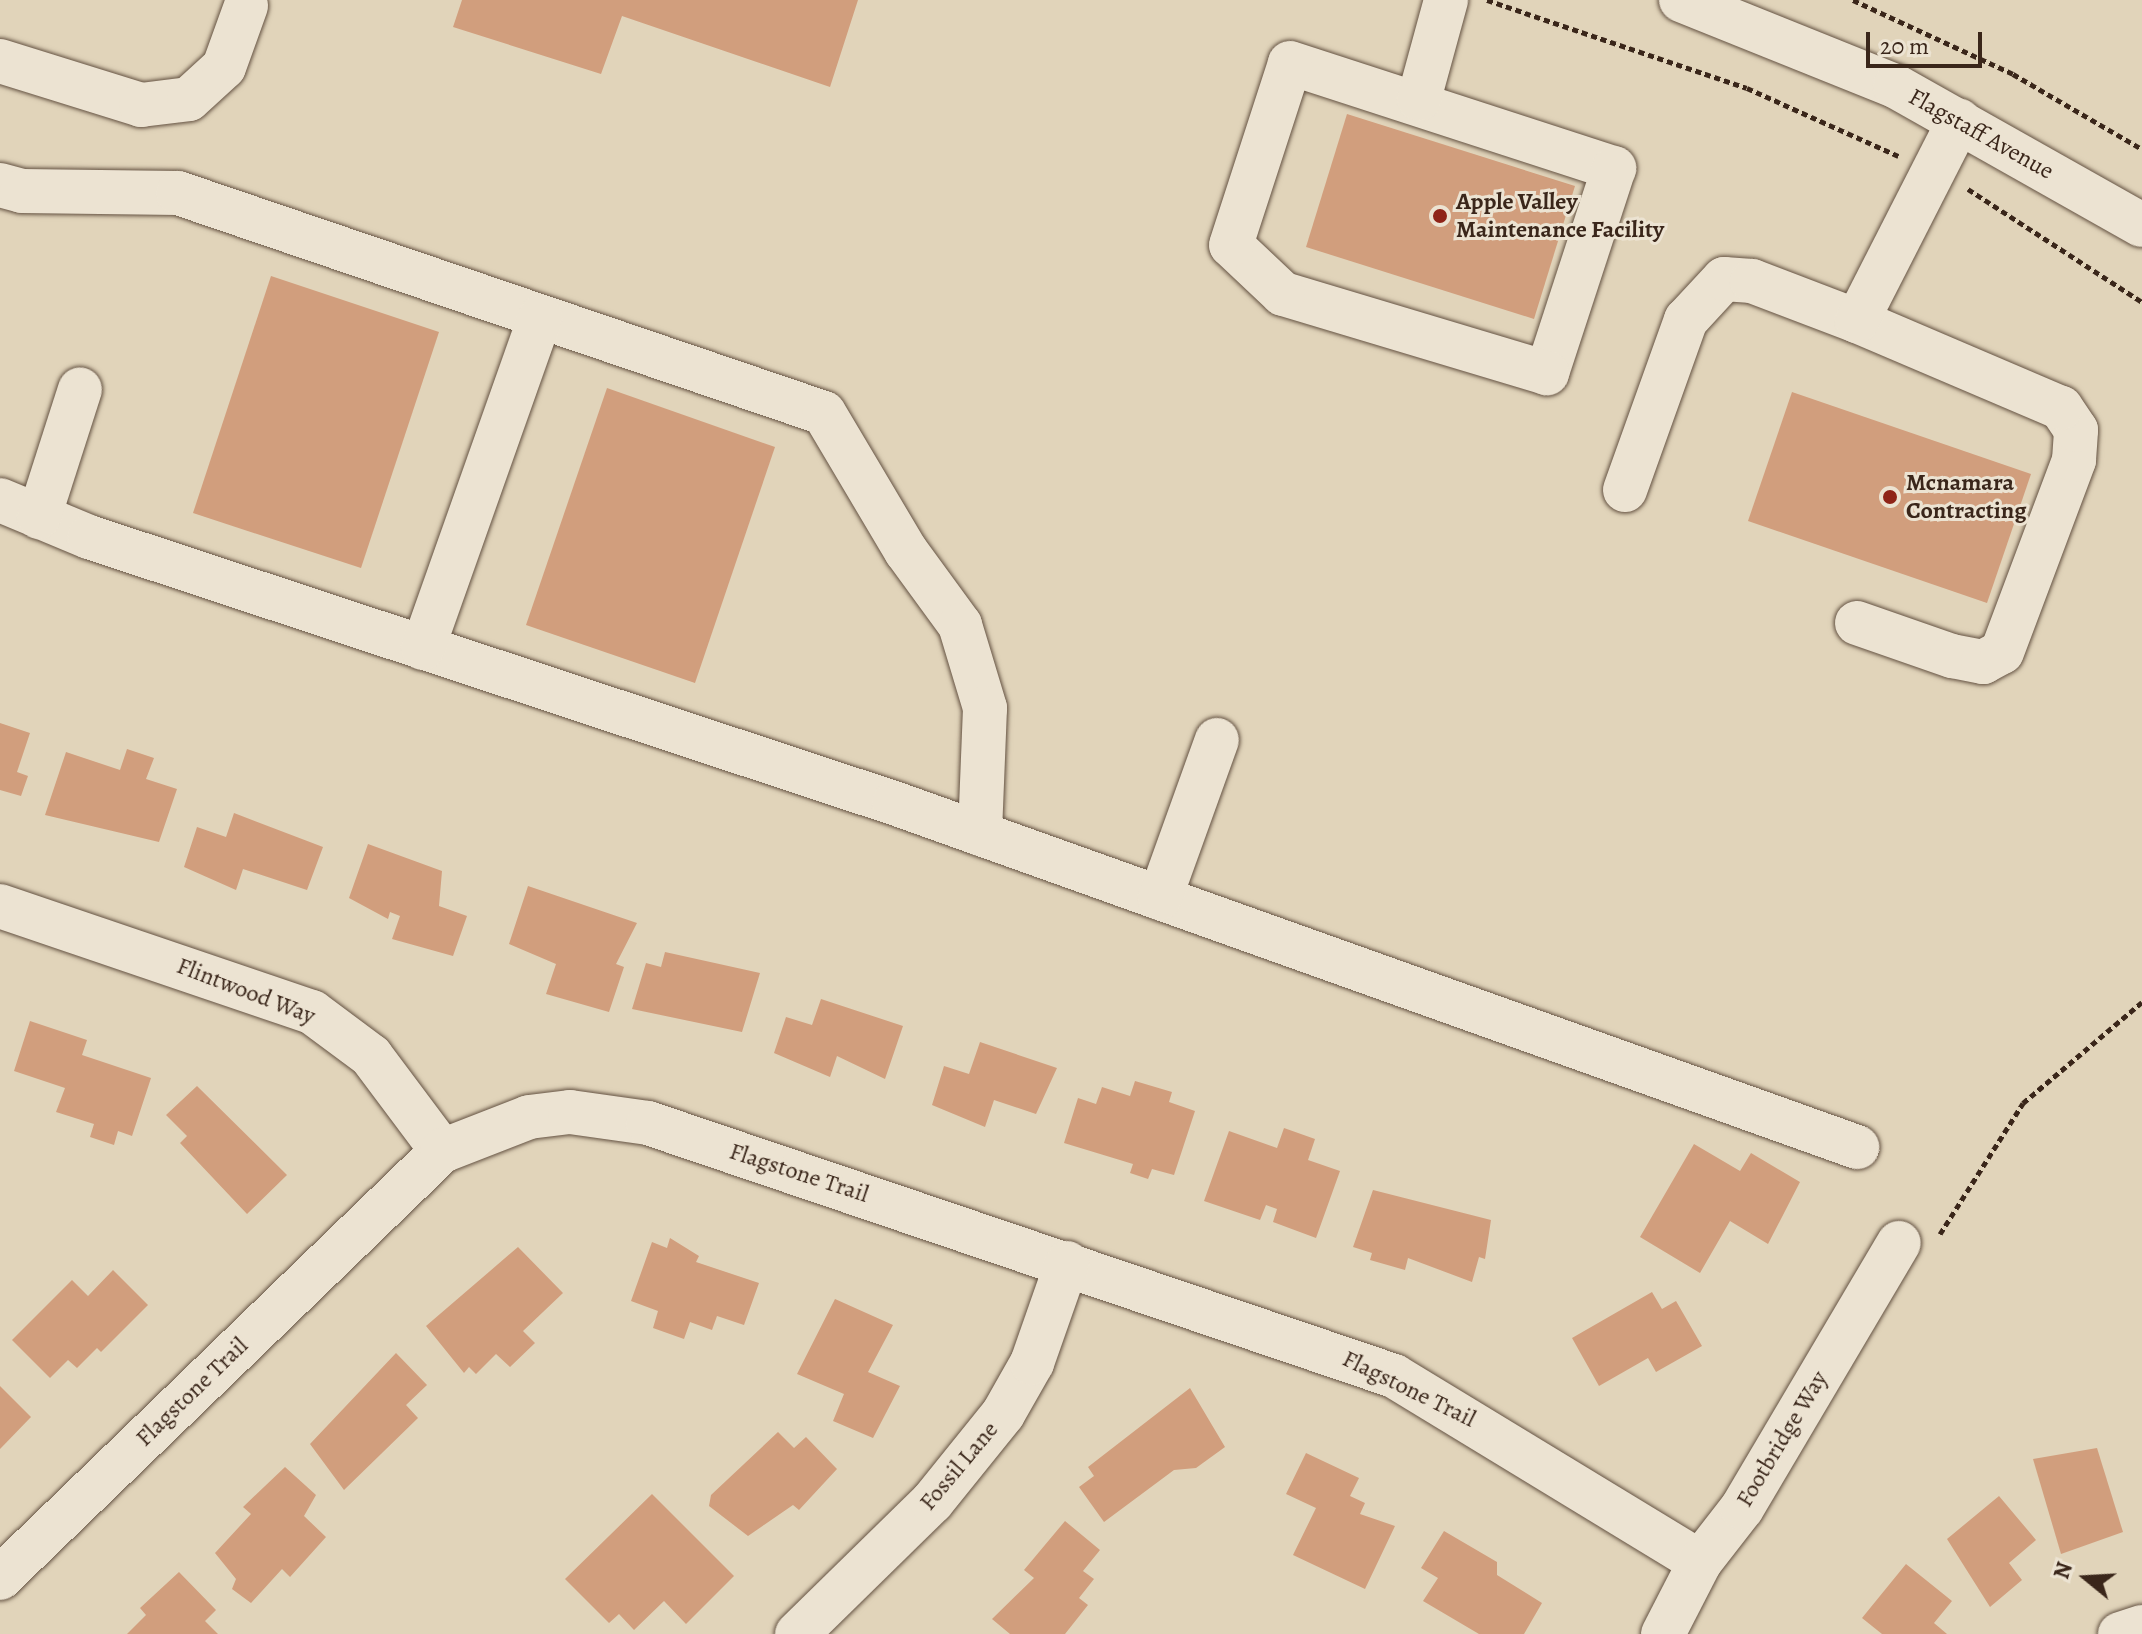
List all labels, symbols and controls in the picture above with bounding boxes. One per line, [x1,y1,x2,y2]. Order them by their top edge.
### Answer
scale bar [1870,16,1986,66]
text: 20 m [1880,30,1929,62]
street label: Flagstaff Avenue [1903,82,2059,186]
place label: Apple Valley Maintenance Facility [1456,188,1664,244]
marker: Apple Valley Maintenance Facility [1431,207,1449,225]
place label: Mcnamara Contracting [1906,469,2027,525]
marker: Mcnamara Contracting [1881,488,1899,506]
street label: Flintwood Way [173,951,319,1031]
street label: Flagstone Trail [726,1137,872,1209]
street label: Flagstone Trail [130,1331,254,1453]
street label: Flagstone Trail [1338,1344,1480,1434]
street label: Footbridge Way [1730,1366,1834,1512]
street label: Fossil Lane [914,1416,1004,1516]
north arrow [2046,1538,2126,1618]
text: N [2046,1558,2080,1583]

